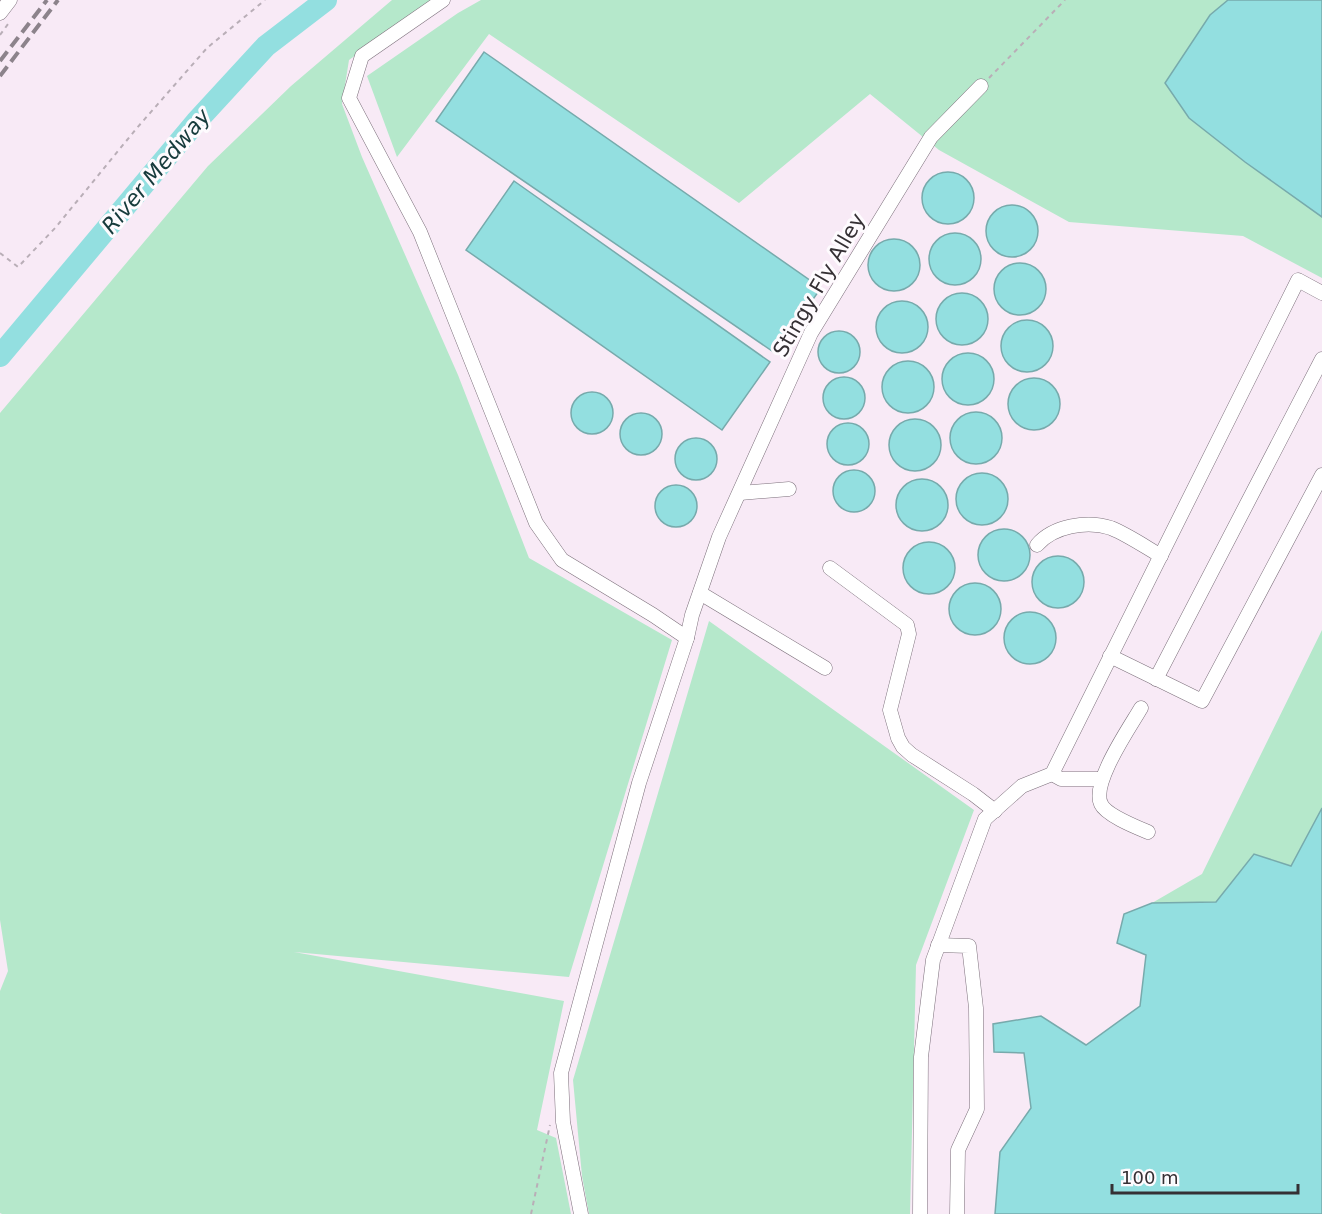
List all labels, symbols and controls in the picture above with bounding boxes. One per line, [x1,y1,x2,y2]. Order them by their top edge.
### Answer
water label: River Medway [97,103,216,238]
street label: Stingy Fly Alley [768,209,870,361]
scale bar [1112,1157,1298,1195]
text: 100 m [1121,1167,1179,1188]

